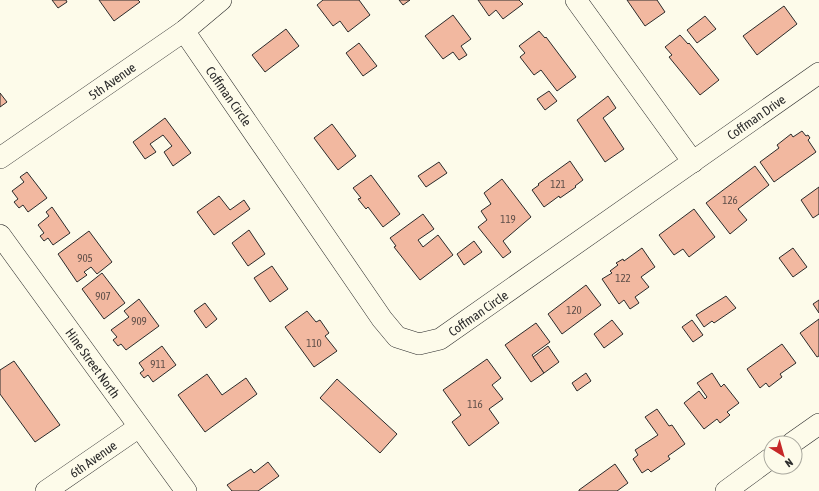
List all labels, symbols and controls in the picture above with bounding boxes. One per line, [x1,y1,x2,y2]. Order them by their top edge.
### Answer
street label: 5th Avenue [86,60,139,103]
street label: Coffman Circle [203,64,255,129]
street label: Coffman Drive [724,92,788,143]
house number: 121 [550,178,566,190]
house number: 126 [722,194,738,206]
house number: 119 [500,213,516,225]
house number: 905 [77,252,93,264]
house number: 122 [615,272,631,284]
street label: Coffman Circle [446,287,511,339]
house number: 907 [95,290,111,302]
house number: 120 [566,304,582,316]
house number: 909 [131,315,147,327]
street label: Hine Street North [62,326,123,401]
house number: 110 [306,337,322,349]
house number: 911 [150,358,166,370]
house number: 116 [467,398,483,410]
north arrow [763,435,803,475]
street label: 6th Avenue [67,438,120,481]
text: N [783,456,795,470]

